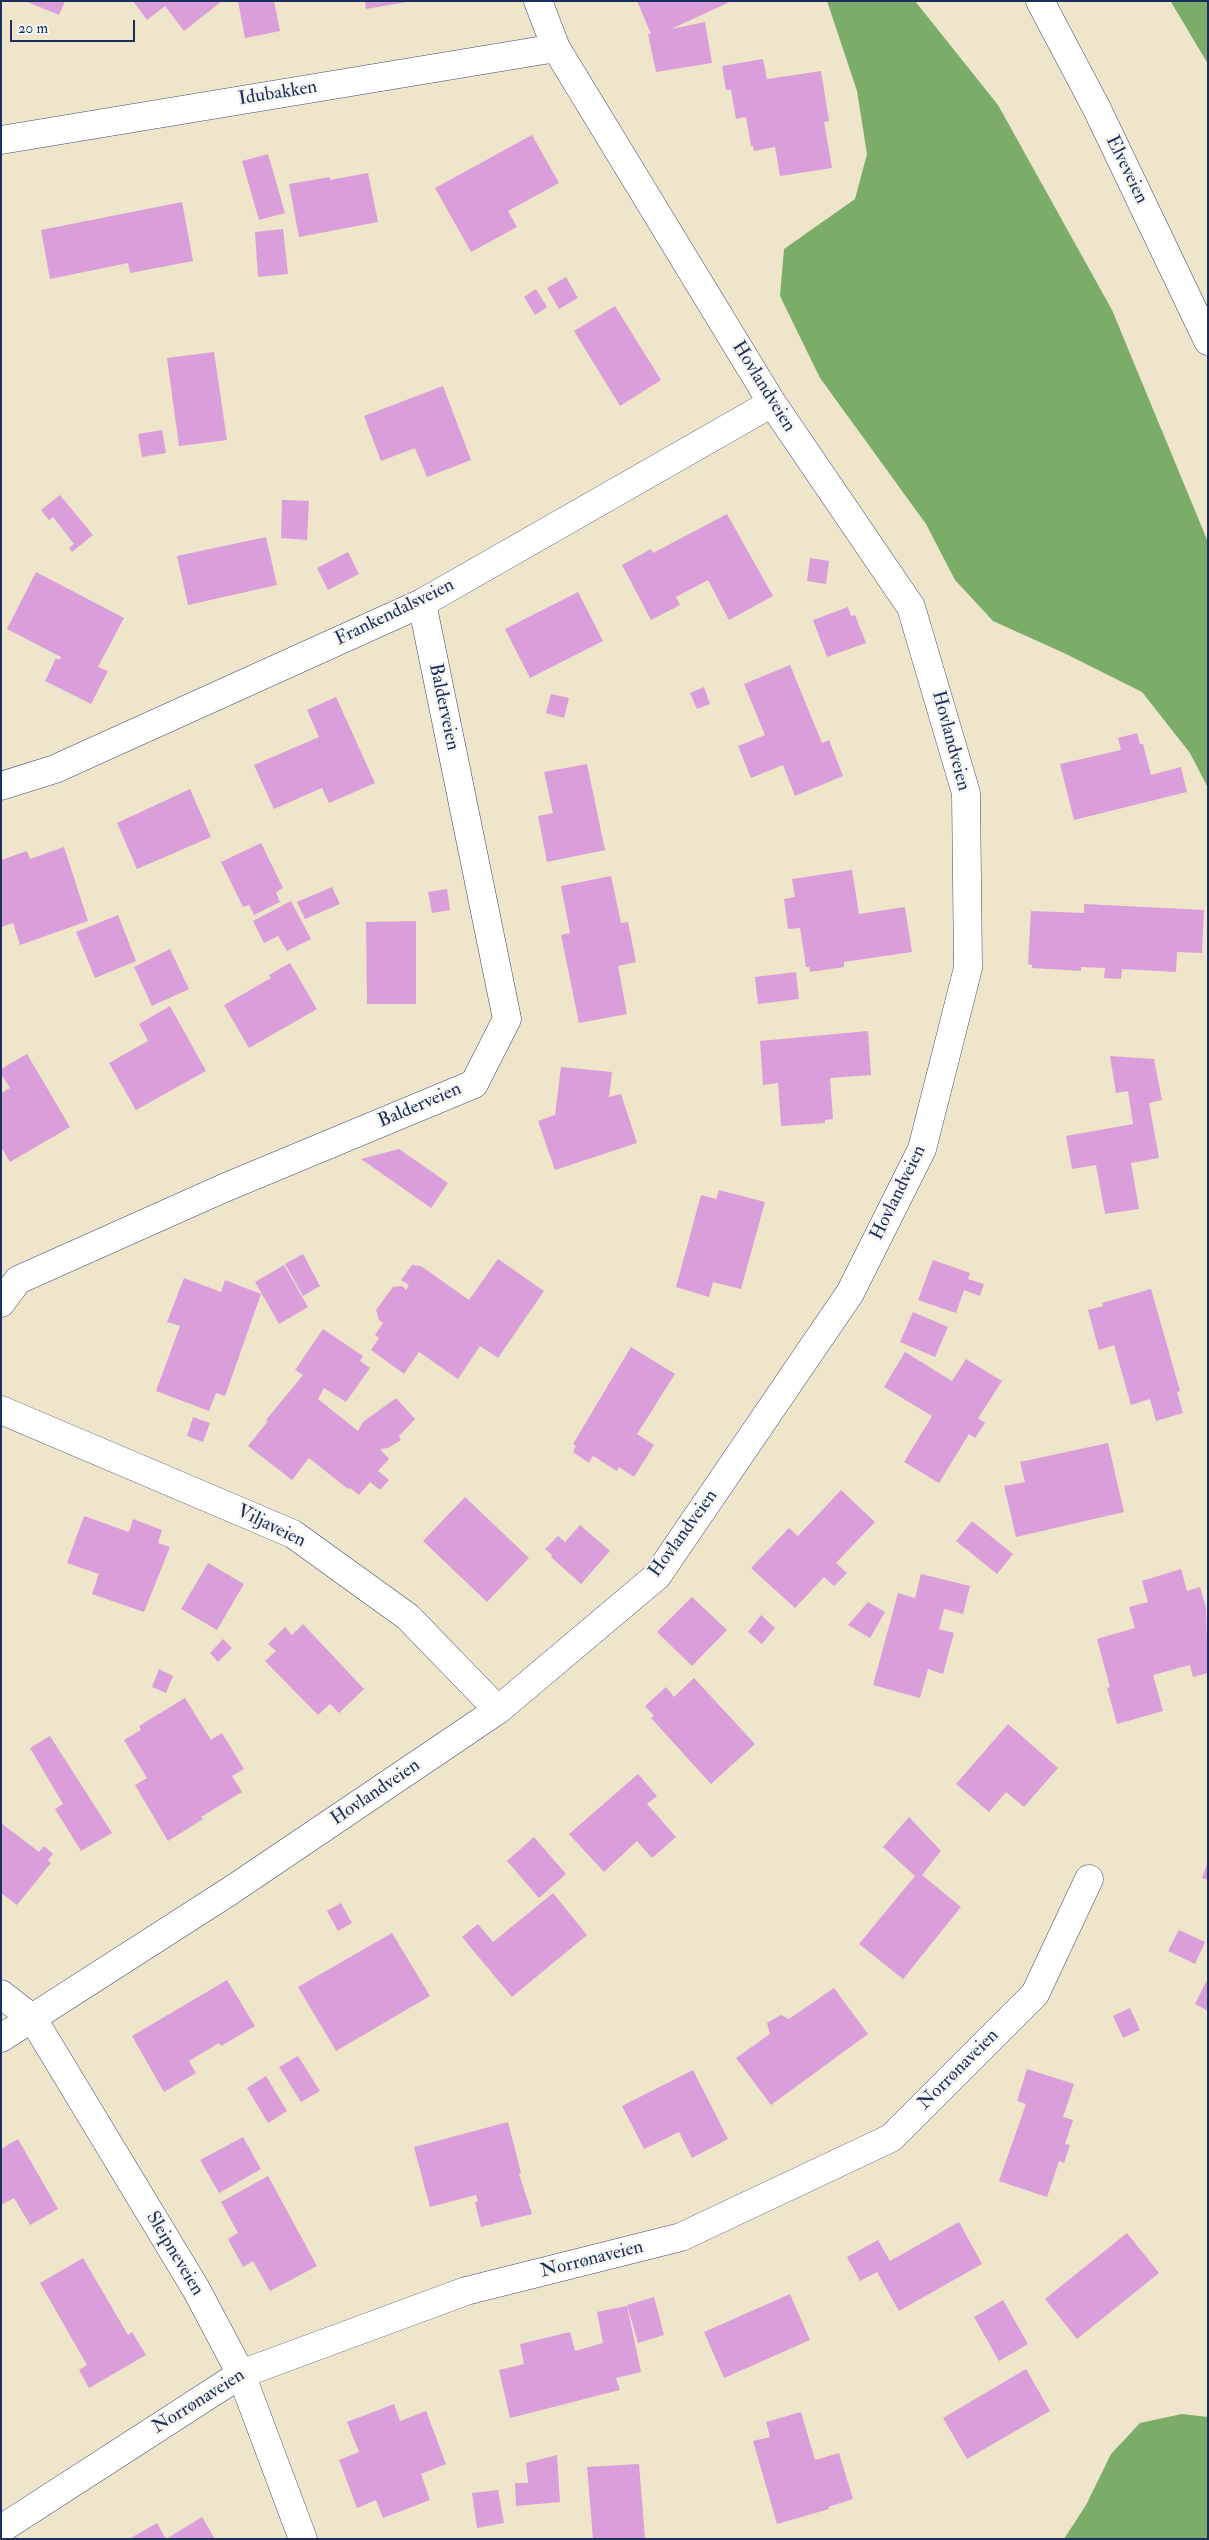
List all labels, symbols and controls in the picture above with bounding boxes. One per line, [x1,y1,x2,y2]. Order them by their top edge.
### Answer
scale bar [12,10,138,42]
text: 20 m [18,19,48,38]
street label: Idubakken [237,77,319,111]
street label: Elveveien [1100,132,1152,208]
street label: Hovlandveien [726,337,800,437]
street label: Frankendalsveien [332,574,458,652]
street label: Balderveien [423,661,463,753]
street label: Hovlandveien [926,688,974,794]
street label: Balderveien [375,1078,465,1134]
street label: Hovlandveien [866,1142,932,1244]
street label: Hovlandveien [645,1486,723,1582]
street label: Viljaveien [233,1501,309,1553]
street label: Hovlandveien [327,1755,425,1831]
street label: Norrønaveien [914,2025,1004,2115]
street label: Sleipneveien [140,2208,208,2300]
street label: Norrønaveien [538,2236,646,2284]
street label: Norrønaveien [148,2365,250,2439]

